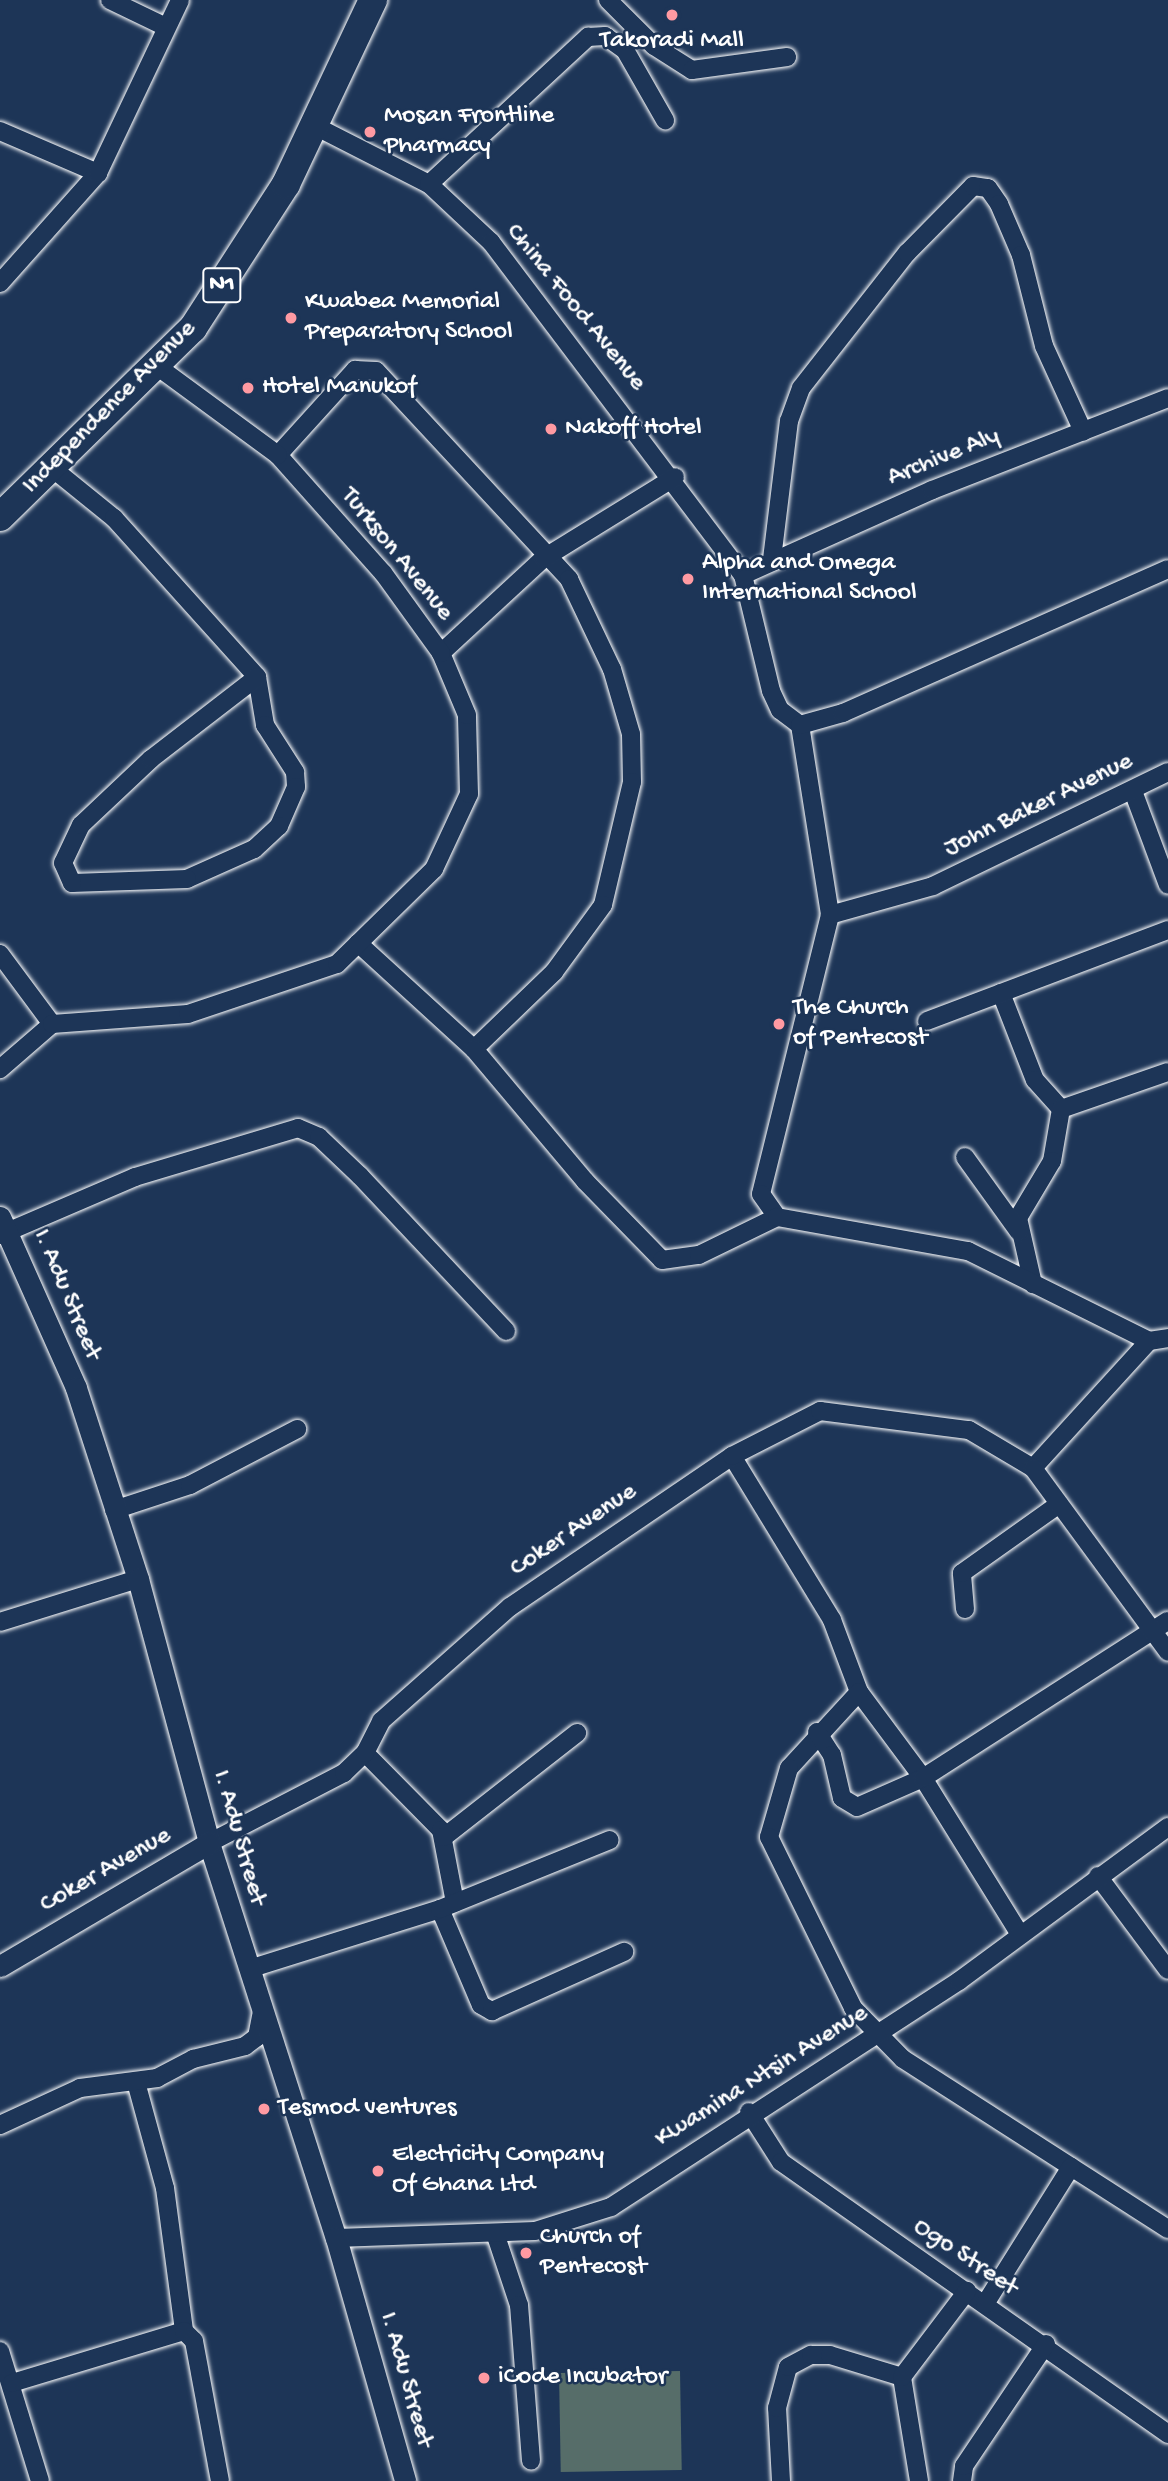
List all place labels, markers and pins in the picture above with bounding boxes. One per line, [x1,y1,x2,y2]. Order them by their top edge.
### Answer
marker: Takoradi Mall [664,7,680,23]
place label: Takoradi Mall [600,26,744,58]
place label: Mosan Frontline Pharmacy [384,101,554,162]
marker: Mosan Frontline Pharmacy [362,124,378,140]
place label: Kwabea Memorial Preparatory School [305,287,513,348]
marker: Kwabea Memorial Preparatory School [283,310,299,326]
place label: Hotel Manukof [262,372,416,404]
marker: Hotel Manukof [240,380,256,396]
place label: Nakoff Hotel [565,413,702,445]
marker: Nakoff Hotel [543,421,559,437]
place label: Alpha and Omega International School [702,548,917,610]
marker: Alpha and Omega International School [680,571,696,587]
place label: The Church of Pentecost [793,993,927,1054]
marker: The Church of Pentecost [771,1016,787,1032]
place label: Tesmod ventures [278,2093,457,2125]
marker: Tesmod ventures [256,2101,272,2117]
place label: Electricity Company Of Ghana Ltd [392,2140,604,2202]
marker: Electricity Company Of Ghana Ltd [370,2163,386,2179]
place label: Church of Pentecost [540,2222,647,2284]
marker: Church of Pentecost [518,2245,534,2261]
place label: iCode Incubator [498,2362,667,2394]
marker: iCode Incubator [476,2370,492,2386]

